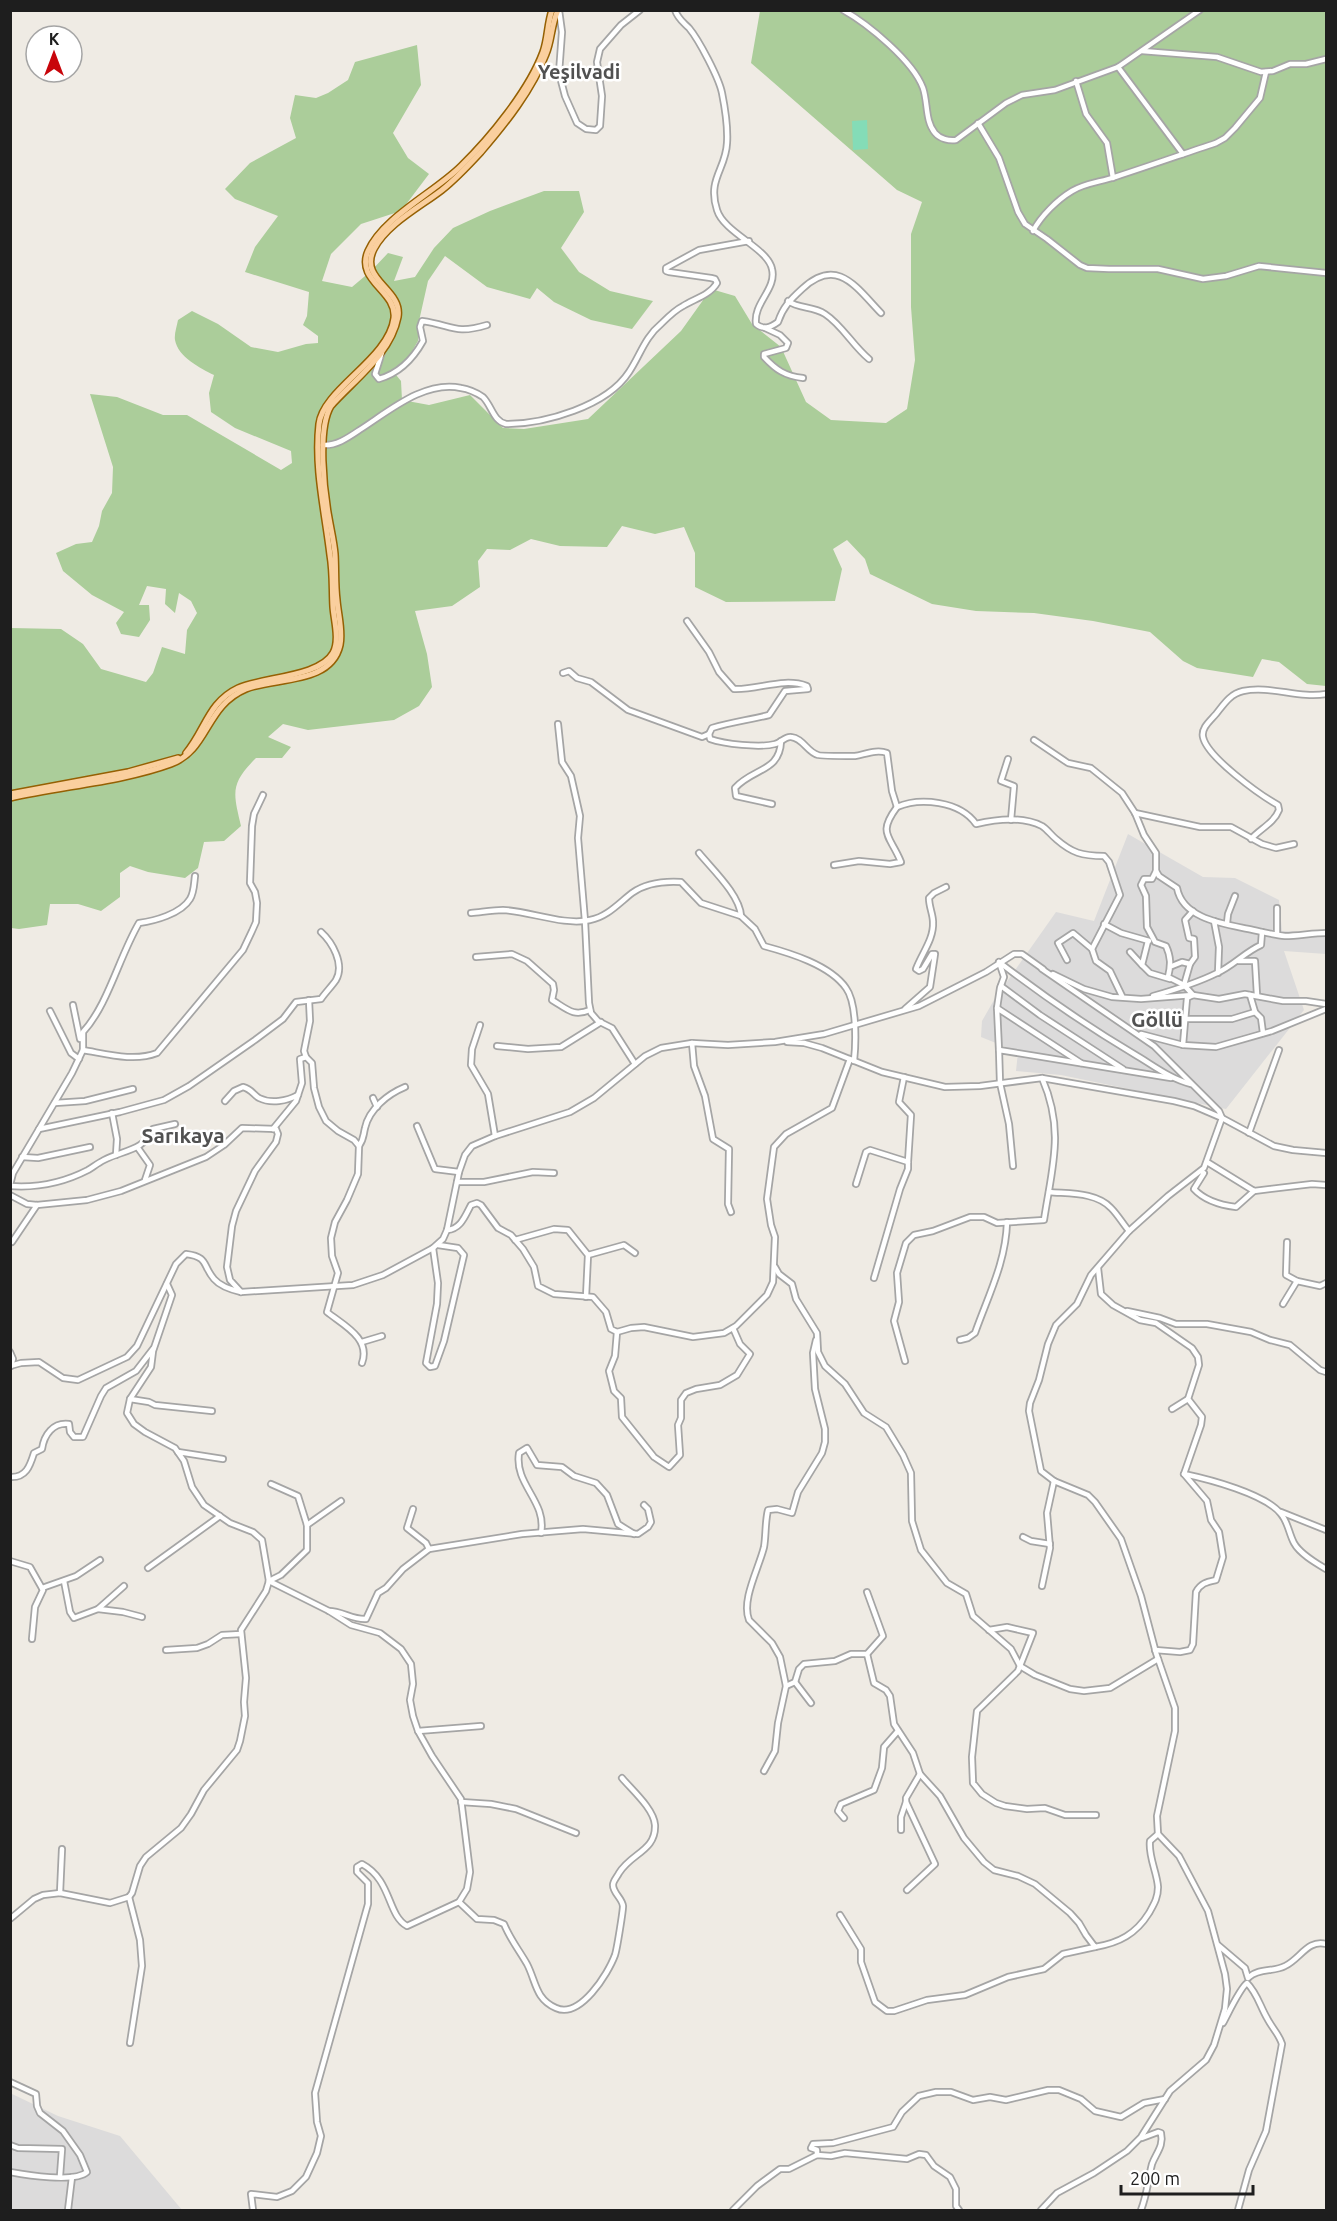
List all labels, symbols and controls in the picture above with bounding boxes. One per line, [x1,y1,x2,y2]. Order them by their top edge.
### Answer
north arrow [24,24,84,84]
text: K [49,30,60,48]
district label: Yeşilvadi [538,60,620,83]
district label: Göllü [1131,1007,1183,1031]
district label: Sarıkaya [141,1123,225,1147]
scale bar [1121,2158,1253,2196]
text: 200 m [1130,2168,1180,2188]

